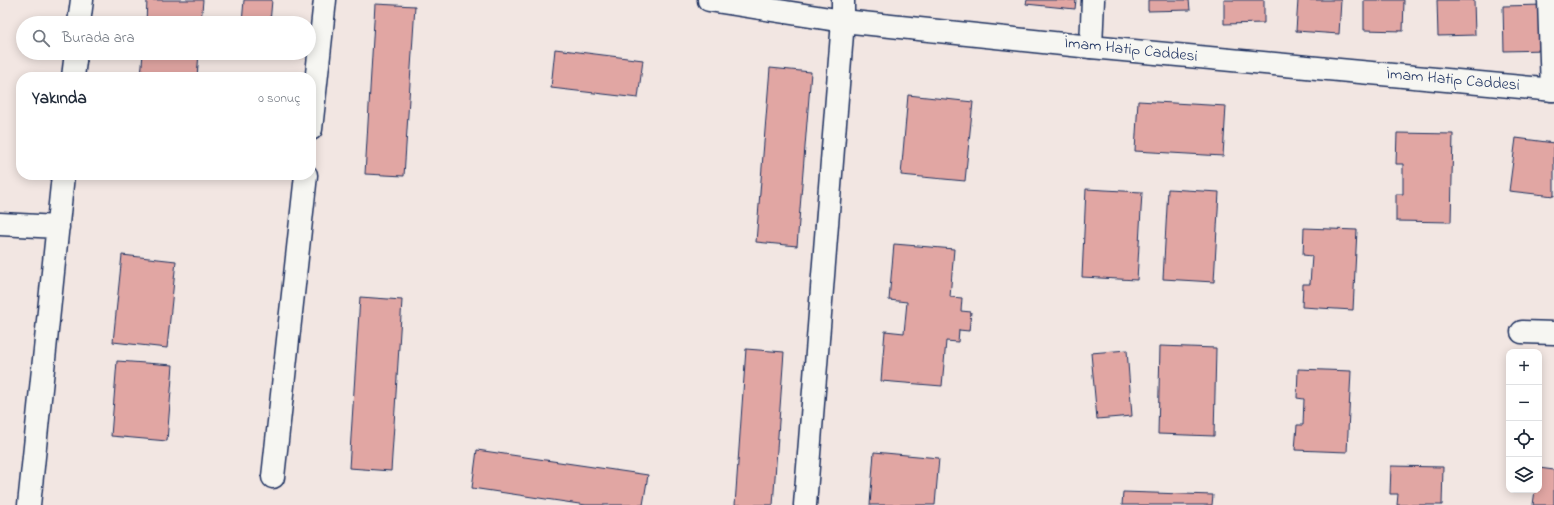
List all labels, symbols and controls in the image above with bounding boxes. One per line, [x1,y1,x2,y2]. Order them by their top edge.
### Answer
search box [16,16,316,60]
icon: search [30,27,52,49]
text: Burada ara [62,27,135,49]
street label: İmam Hatip Caddesi [1063,31,1199,69]
street label: İmam Hatip Caddesi [1385,62,1521,98]
text: Yakında [32,86,87,111]
text: 0 sonuç [258,89,300,108]
map controls [1506,349,1542,493]
button: + [1506,349,1542,385]
button: − [1506,385,1542,421]
button: locate [1506,421,1542,457]
button: layers [1506,457,1542,493]

